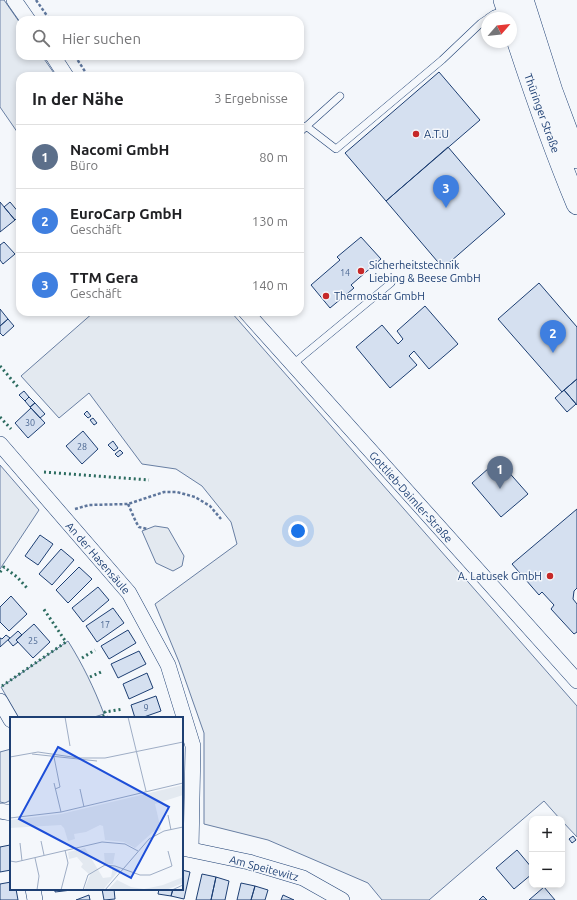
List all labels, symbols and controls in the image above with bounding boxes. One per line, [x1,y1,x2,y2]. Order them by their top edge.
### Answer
north arrow [481,12,517,48]
search box [16,16,304,60]
icon: search [30,27,52,49]
text: Hier suchen [62,30,141,47]
street label: Thüringer Straße [522,72,562,154]
text: In der Nähe [32,89,124,108]
text: 3 Ergebnisse [214,91,288,105]
place label: A.T.U [424,128,449,140]
marker: A.T.U [411,129,421,139]
text: Nacomi GmbH [70,141,169,158]
text: 1 [41,150,49,164]
text: 80 m [259,150,288,164]
text: Büro [70,158,98,172]
pin: 3 [433,175,459,208]
text: EuroCarp GmbH [70,205,182,222]
text: 2 [41,214,49,228]
text: 130 m [252,214,288,228]
text: Geschäft [70,222,122,236]
place label: Sicherheitstechnik Liebing & Beese GmbH [369,259,481,284]
marker: Sicherheitstechnik Liebing & Beese GmbH [356,266,366,276]
house number: 14 [340,268,350,278]
text: TTM Gera [70,269,139,286]
text: 3 [41,278,49,292]
text: 140 m [252,278,288,292]
text: Geschäft [70,286,122,300]
place label: Thermostar GmbH [334,290,425,302]
marker: Thermostar GmbH [321,291,331,301]
pin: 2 [540,320,566,353]
house number: 30 [25,418,35,428]
house number: 28 [77,442,87,452]
street label: Gottlieb-Daimler-Straße [367,449,455,545]
pin: 1 [487,456,513,489]
street label: An der Hasensäule [64,520,132,596]
your location [288,521,308,541]
place label: A. Latusek GmbH [458,570,542,582]
marker: A. Latusek GmbH [545,571,555,581]
house number: 17 [100,620,110,630]
house number: 25 [28,636,38,646]
house number: 9 [143,703,149,713]
inset map [10,717,183,890]
map controls [529,816,565,888]
button: + [529,816,565,852]
button: − [529,852,565,888]
street label: Am Speitewitz [228,853,300,883]

